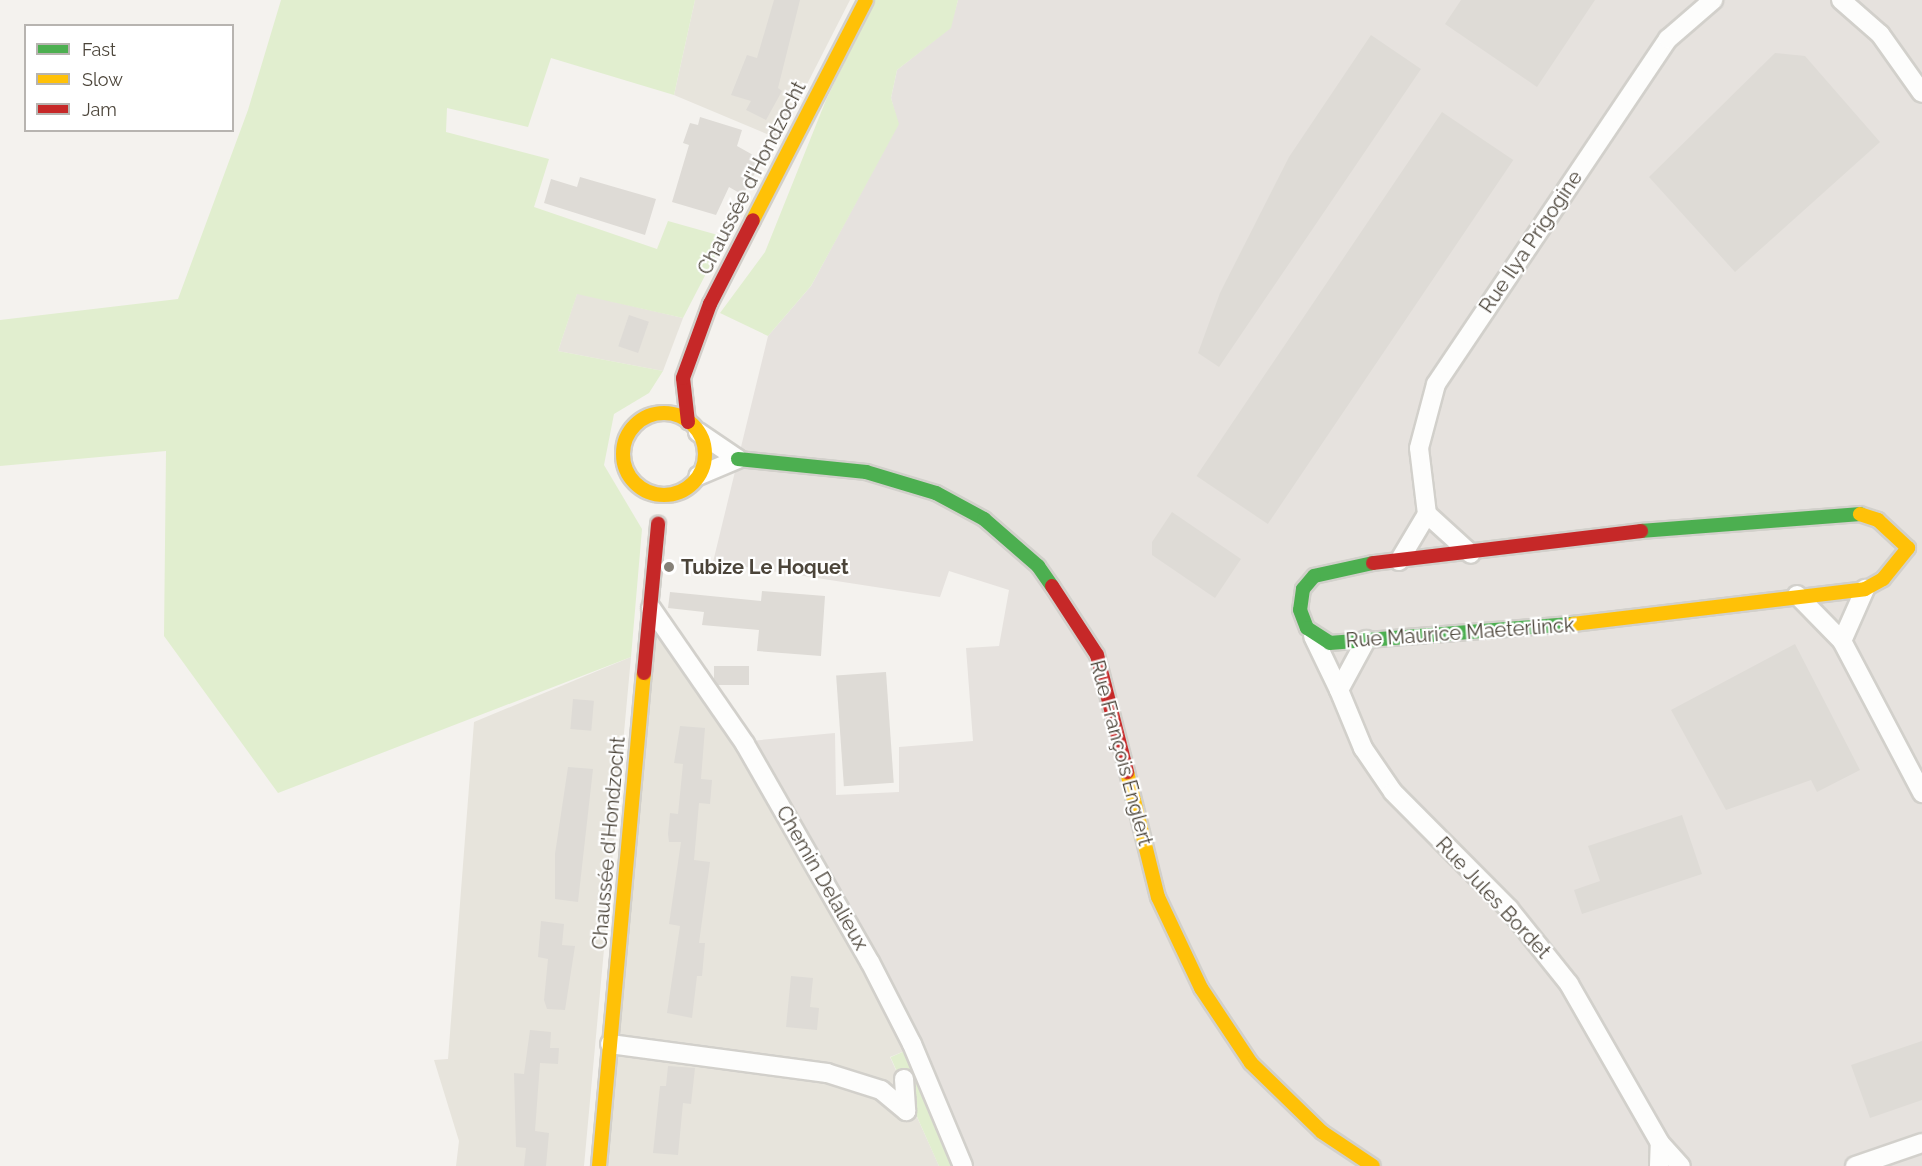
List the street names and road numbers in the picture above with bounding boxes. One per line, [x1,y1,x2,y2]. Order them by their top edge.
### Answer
street label: Chaussée d'Hondzocht [693,77,811,279]
street label: Rue Ilya Prigogine [1475,166,1587,318]
street label: Rue Maurice Maeterlinck [1345,613,1575,653]
street label: Rue François Englert [1085,658,1157,848]
street label: Chaussée d'Hondzocht [588,735,630,951]
street label: Chemin Delalieux [771,802,873,954]
street label: Rue Jules Bordet [1430,832,1556,964]

